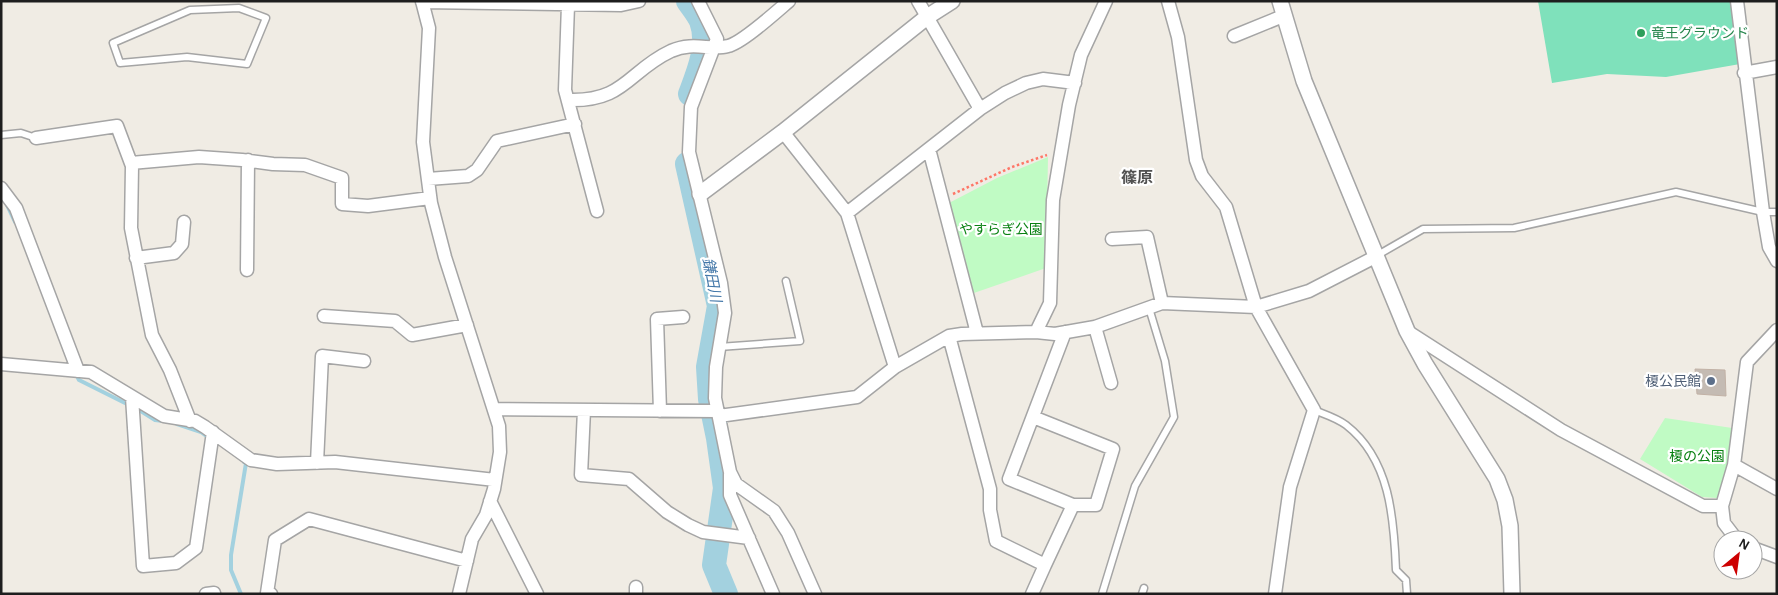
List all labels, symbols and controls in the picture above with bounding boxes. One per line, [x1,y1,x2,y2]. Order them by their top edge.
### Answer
place label: 竜王グラウンド [1651,26,1749,41]
marker: 竜王グラウンド [1635,27,1647,39]
district label: 篠原 [1121,169,1153,186]
park label: やすらぎ公園 [959,222,1043,237]
water label: 鎌田川 [700,256,725,306]
place label: 榎公民館 [1645,374,1701,389]
marker: 榎公民館 [1705,375,1717,387]
park label: 榎の公園 [1669,449,1725,464]
north arrow [1713,530,1763,580]
text: N [1736,536,1751,553]

